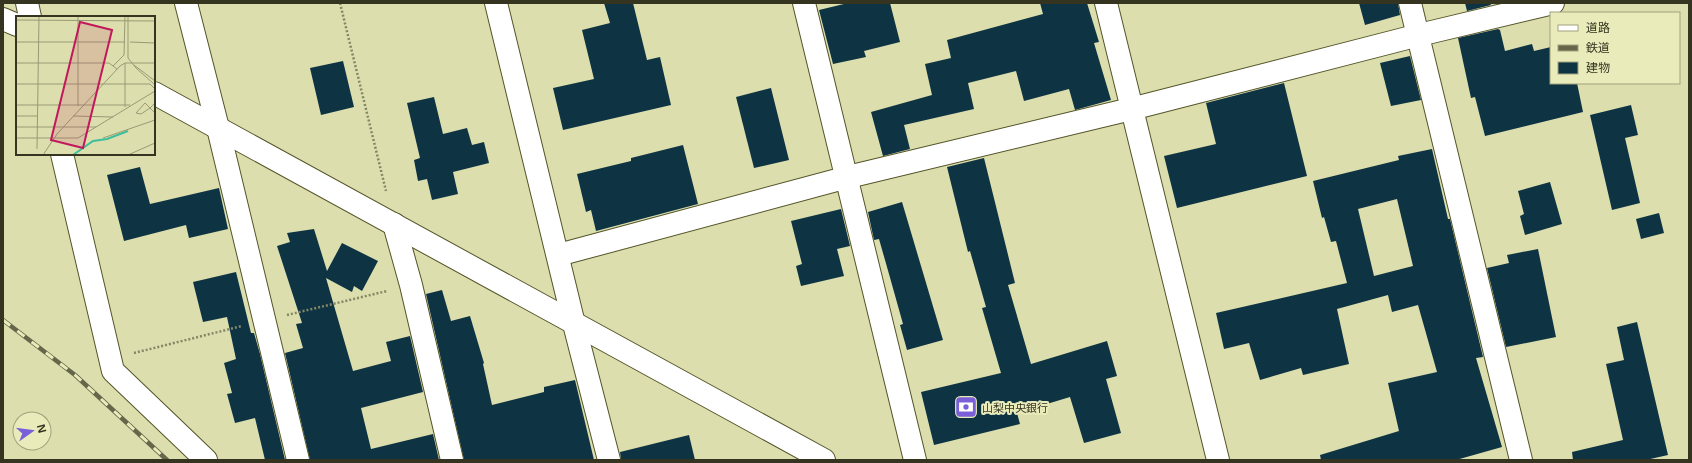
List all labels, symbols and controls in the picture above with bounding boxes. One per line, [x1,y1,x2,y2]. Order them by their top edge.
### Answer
legend [1550,12,1680,84]
inset map [16,16,155,155]
text: 道路 [1586,19,1610,36]
text: 鉄道 [1586,39,1610,56]
text: 建物 [1586,59,1610,76]
bank icon: 山梨中央銀行 [953,394,979,420]
place label: 山梨中央銀行 [982,400,1048,415]
north arrow [12,411,52,451]
text: N [34,422,51,435]

